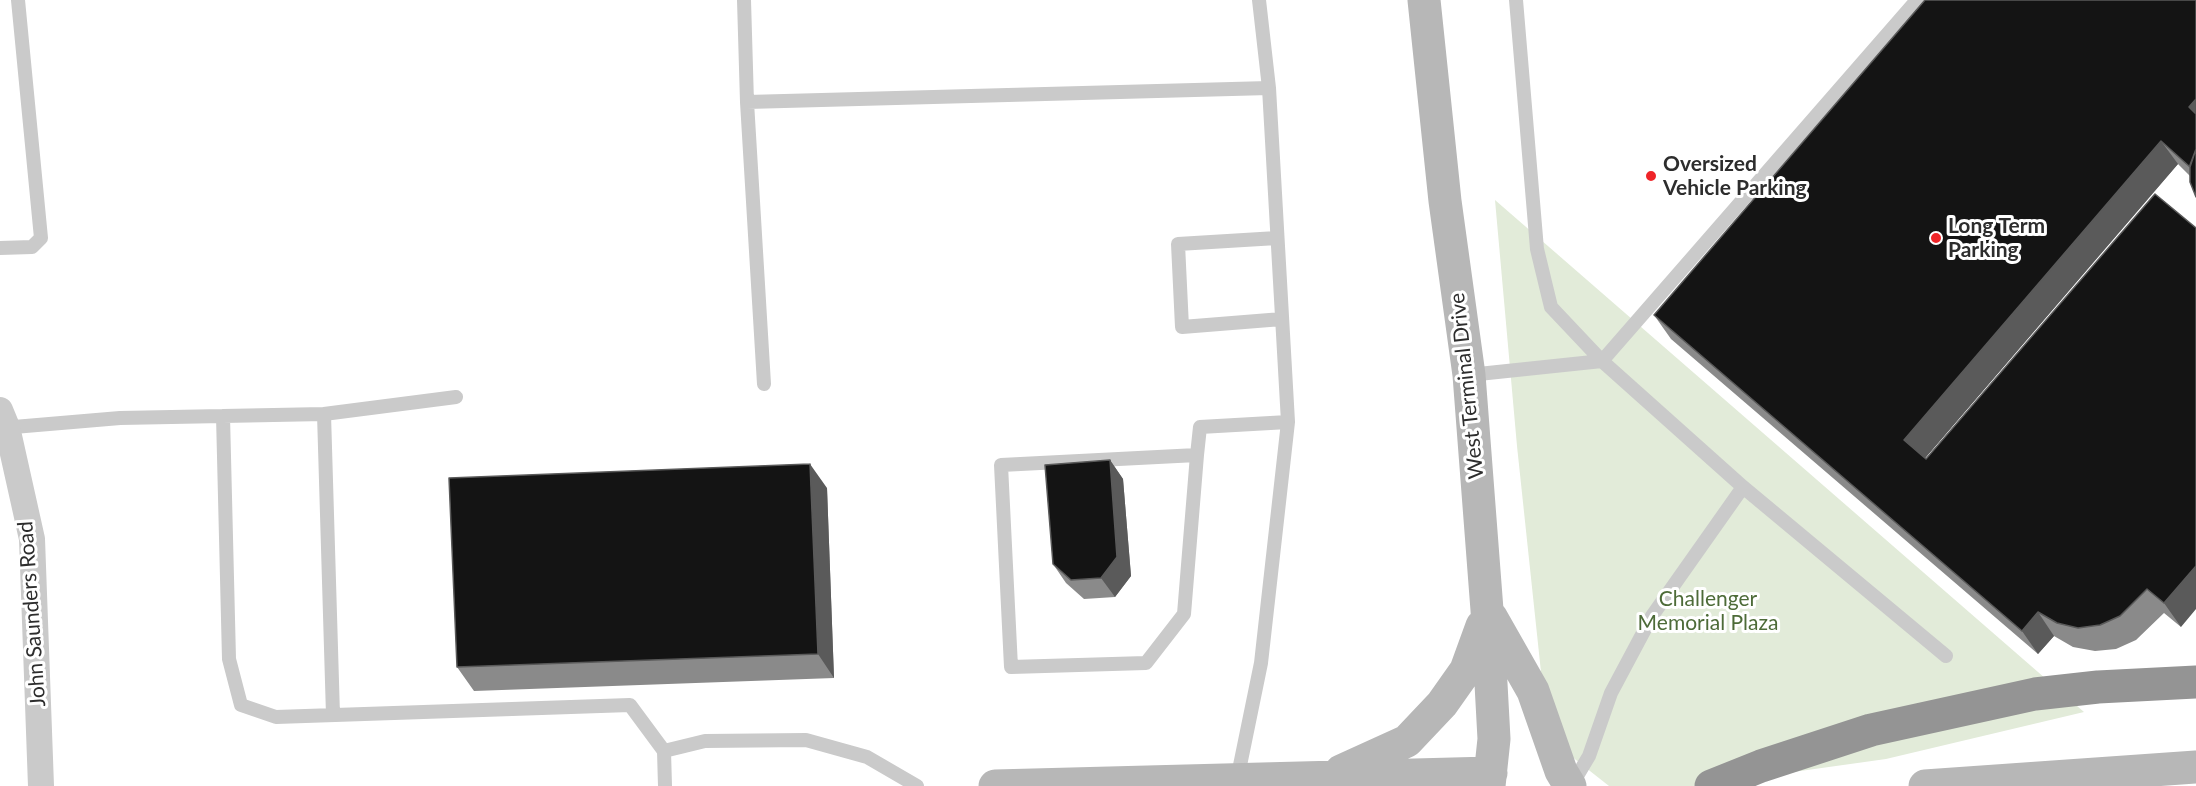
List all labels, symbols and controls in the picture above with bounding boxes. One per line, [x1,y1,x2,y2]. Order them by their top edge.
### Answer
place label: Oversized Vehicle Parking [1663,151,1807,201]
marker: Oversized Vehicle Parking [1644,169,1658,183]
place label: Long Term Parking [1948,213,2045,263]
marker: Long Term Parking [1929,231,1943,245]
street label: West Terminal Drive [1445,292,1489,480]
street label: John Saunders Road [13,520,51,708]
park label: Challenger Memorial Plaza [1638,586,1778,636]

